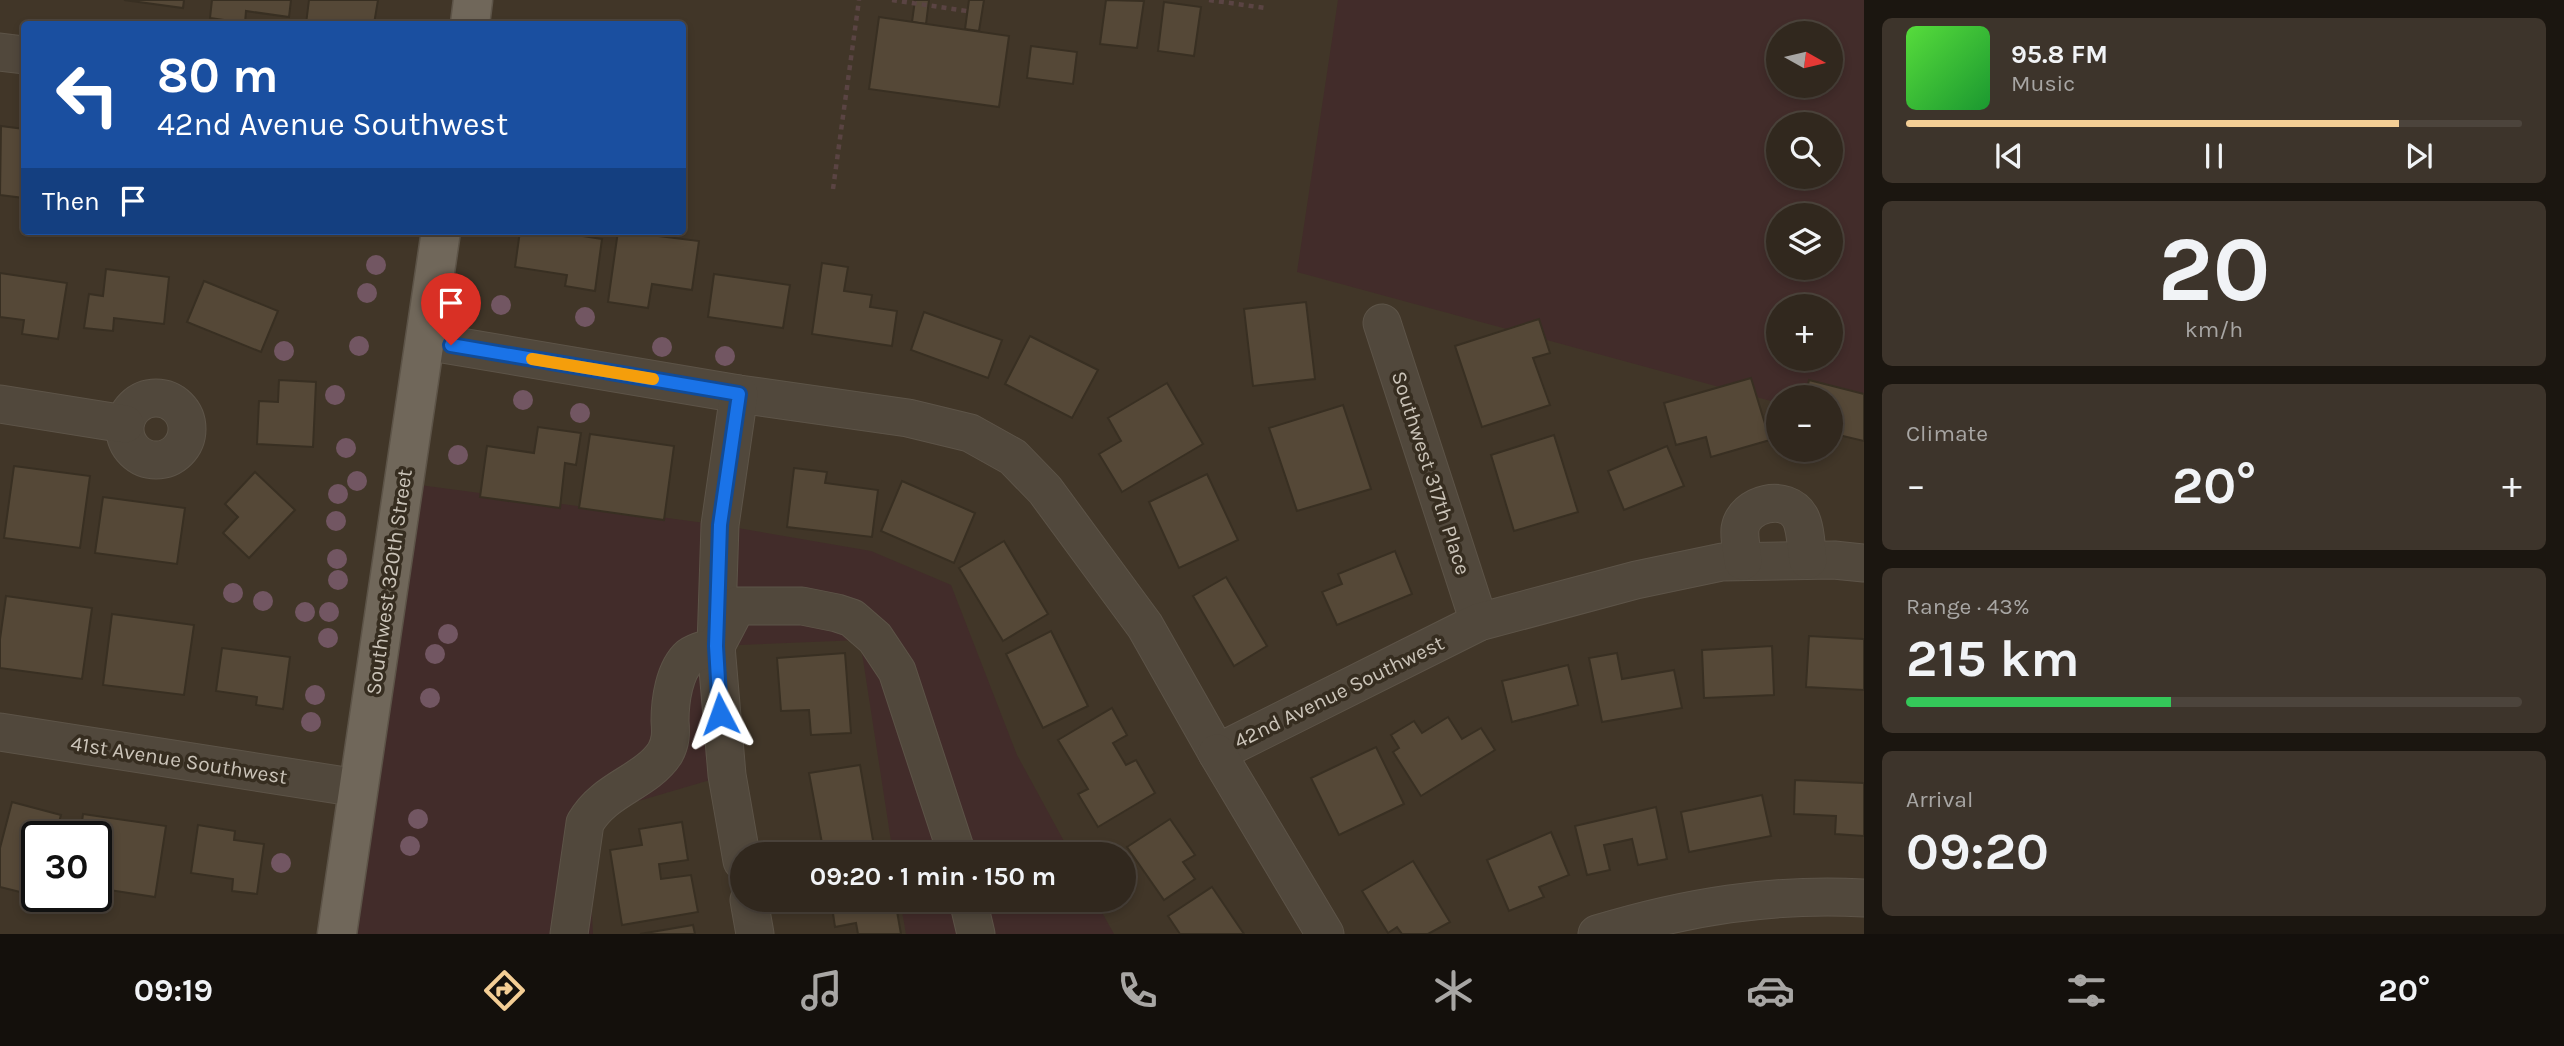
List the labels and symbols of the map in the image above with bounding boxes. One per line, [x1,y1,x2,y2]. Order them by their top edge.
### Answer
north arrow [1766,21,1843,98]
pin [421,273,481,345]
street label: Southwest 317th Place [1387,368,1475,578]
street label: Southwest 320th Street [361,468,417,696]
street label: 42nd Avenue Southwest [1230,631,1448,753]
position arrow [683,677,757,751]
street label: 41st Avenue Southwest [69,731,289,789]
speed limit sign: 30 [21,821,112,912]

